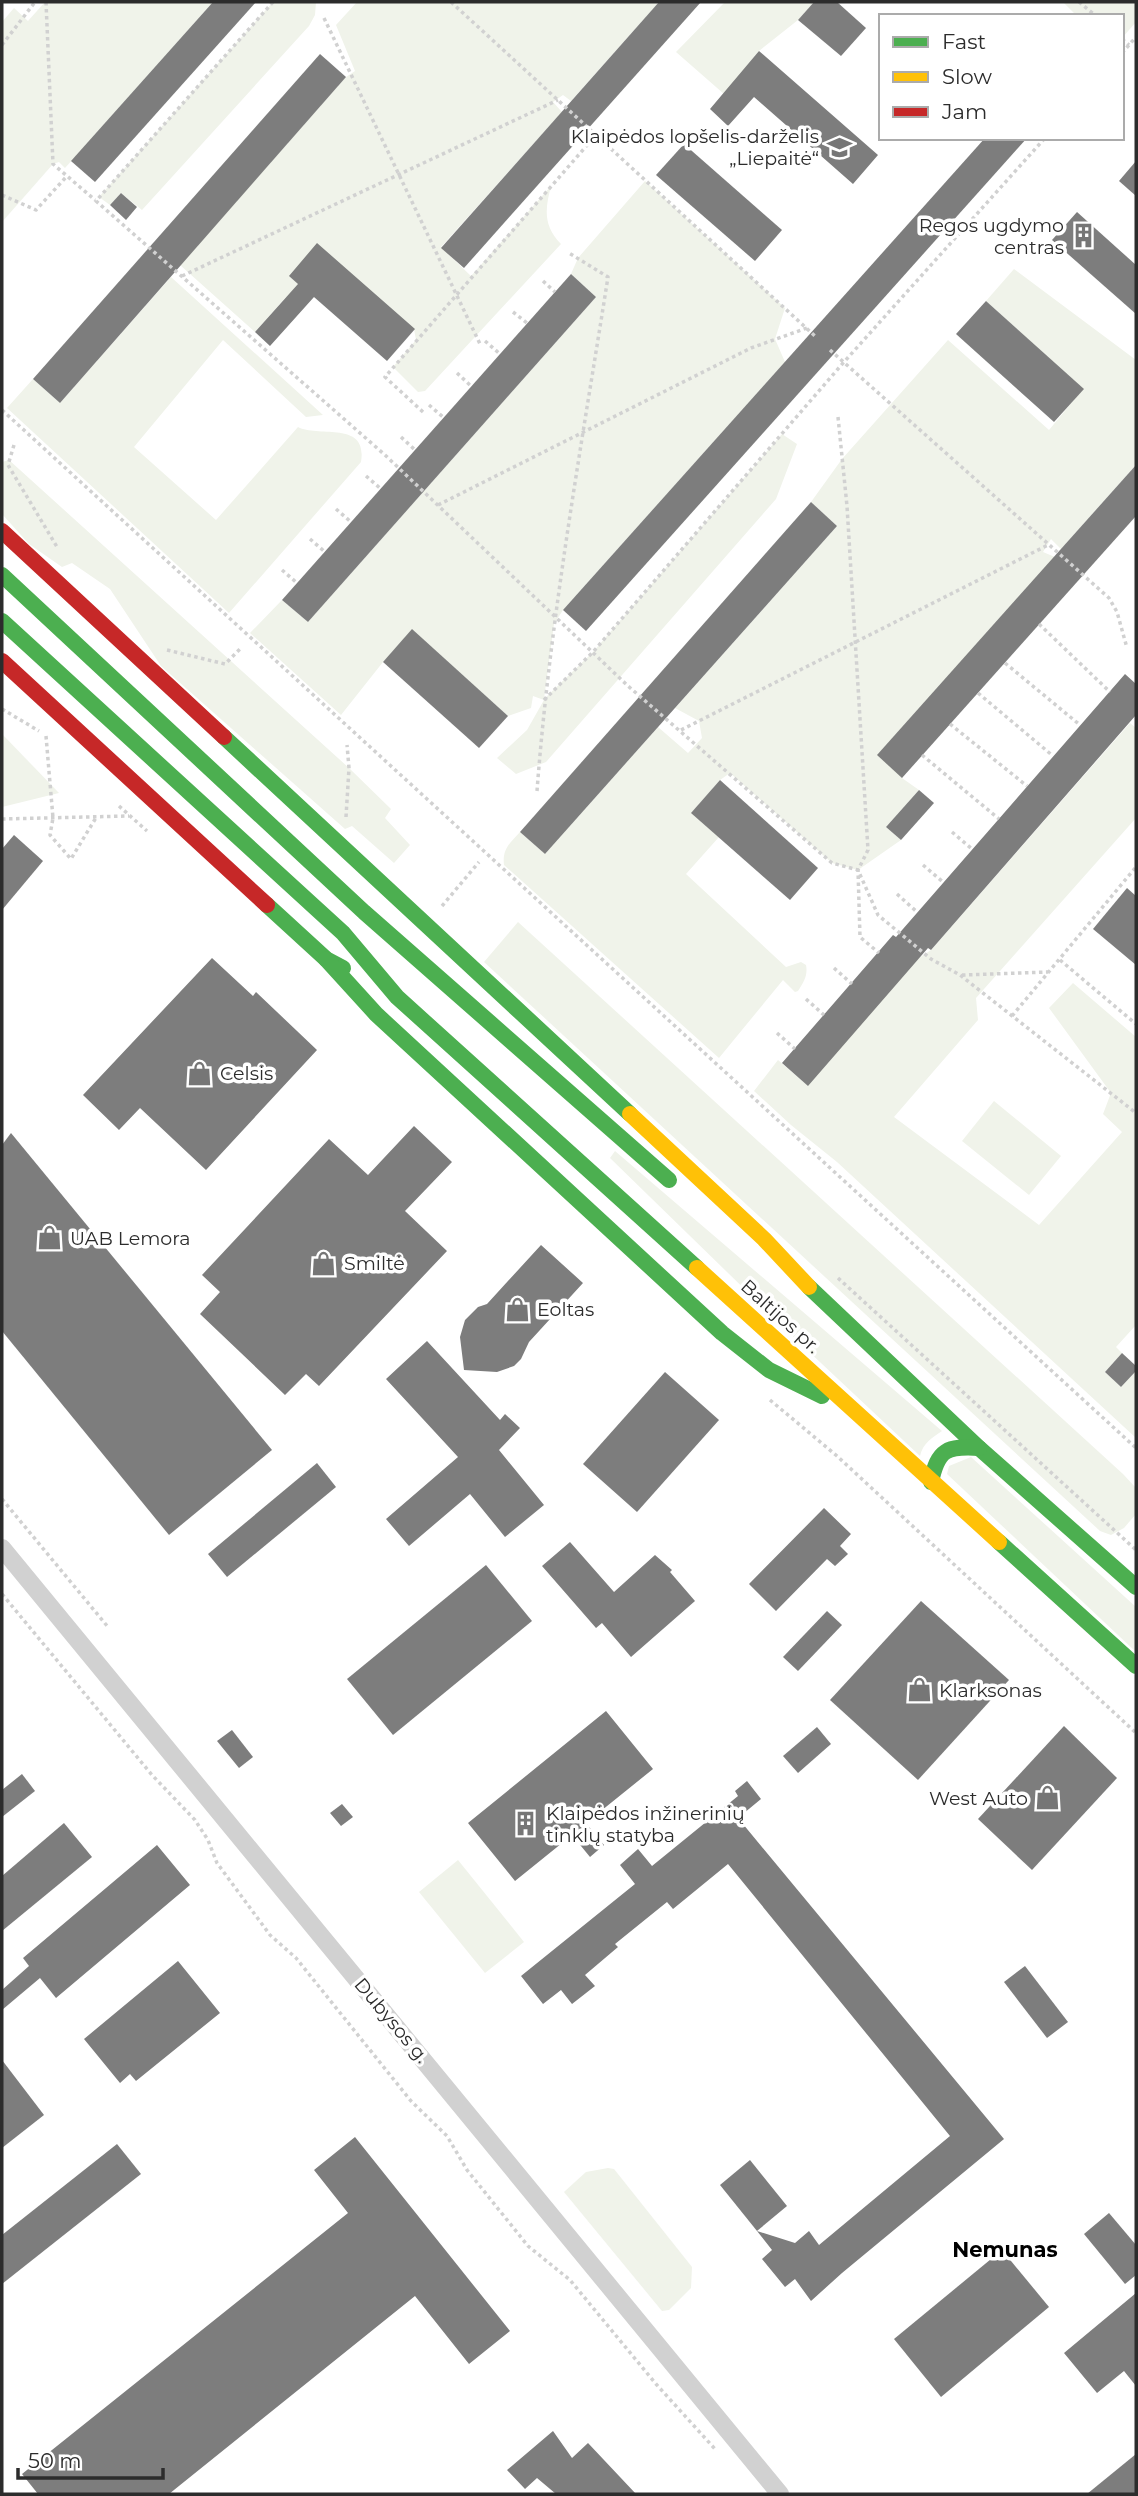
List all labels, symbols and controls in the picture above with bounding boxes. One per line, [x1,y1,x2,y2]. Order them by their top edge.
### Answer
legend [879,14,1124,140]
text: Fast [942,29,986,54]
text: Slow [942,64,992,89]
text: Jam [941,99,987,124]
place label: Klaipėdos lopšelis-darželis „Liepaitė“ [571,125,819,170]
school or university icon: Klaipėdos lopšelis-darželis „Liepaitė“ [825,133,853,161]
place label: Regos ugdymo centras [919,214,1064,259]
building icon: Regos ugdymo centras [1070,222,1098,250]
shop icon: Celsis [186,1059,214,1087]
place label: Celsis [220,1062,273,1085]
shop icon: UAB Lemora [36,1224,64,1252]
place label: UAB Lemora [70,1227,190,1250]
shop icon: Smiltė [310,1249,338,1277]
place label: Smiltė [344,1252,405,1275]
street label: Baltijos pr. [736,1275,825,1358]
shop icon: Eoltas [503,1295,531,1323]
place label: Eoltas [537,1298,594,1321]
shop icon: Klarksonas [905,1676,933,1704]
place label: Klarksonas [939,1679,1042,1702]
shop icon: West Auto [1034,1784,1062,1812]
place label: West Auto [929,1787,1028,1810]
place label: Klaipėdos inžinerinių tinklų statyba [546,1802,745,1847]
building icon: Klaipėdos inžinerinių tinklų statyba [512,1810,540,1838]
street label: Dubysos g. [349,1973,434,2067]
district label: Nemunas [952,2237,1058,2262]
scale bar [18,2436,163,2480]
text: 50 m [28,2448,82,2473]

